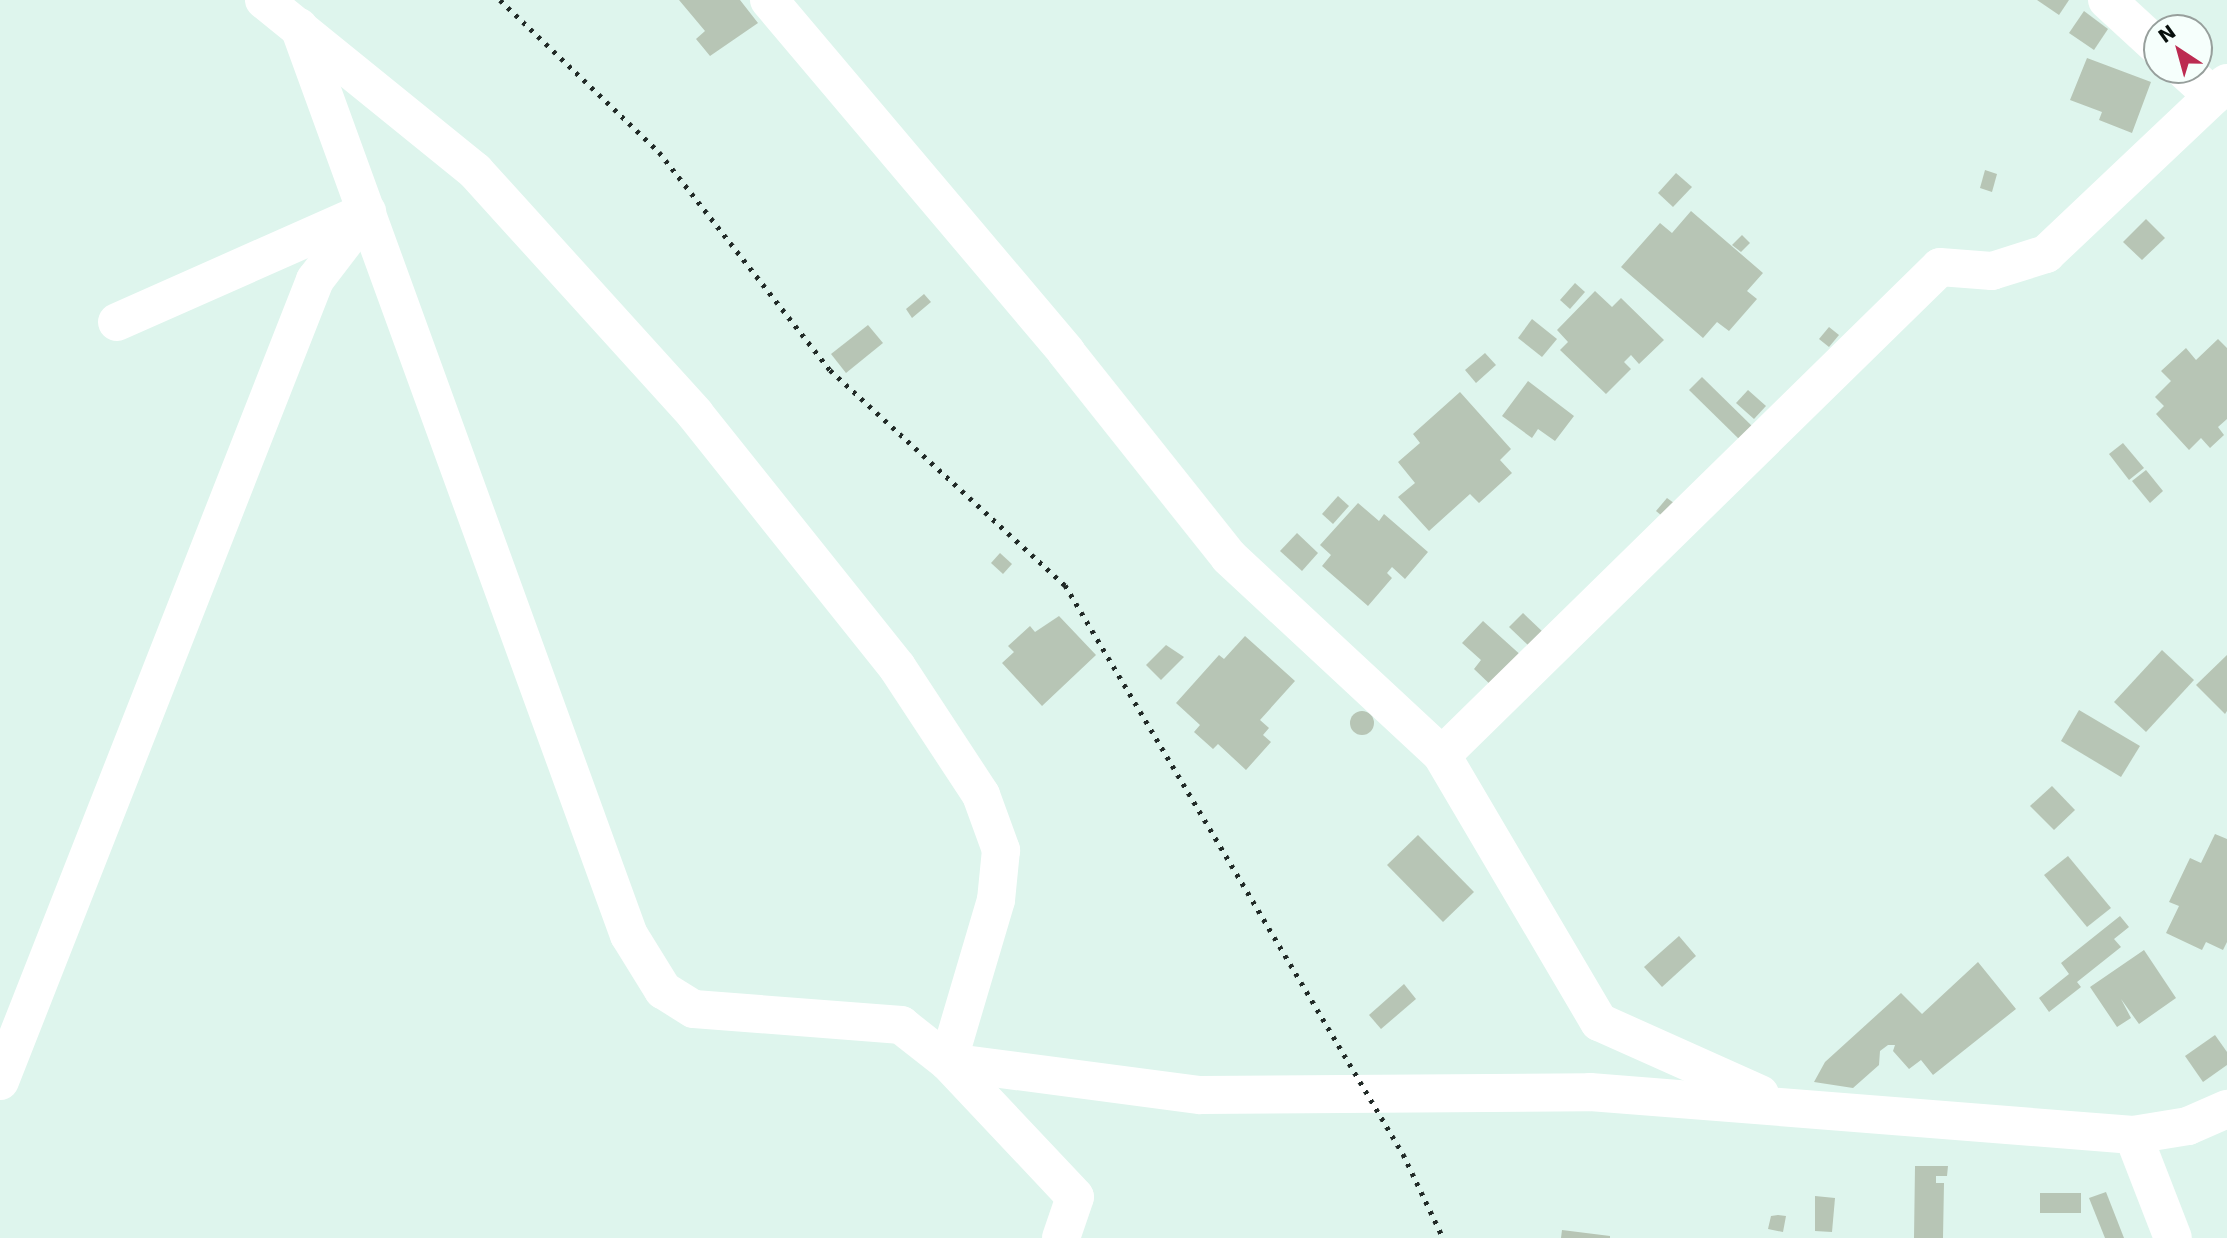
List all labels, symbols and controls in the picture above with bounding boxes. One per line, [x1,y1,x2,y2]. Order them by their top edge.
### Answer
north arrow [2143,14,2213,84]
text: N [2154,20,2180,47]

